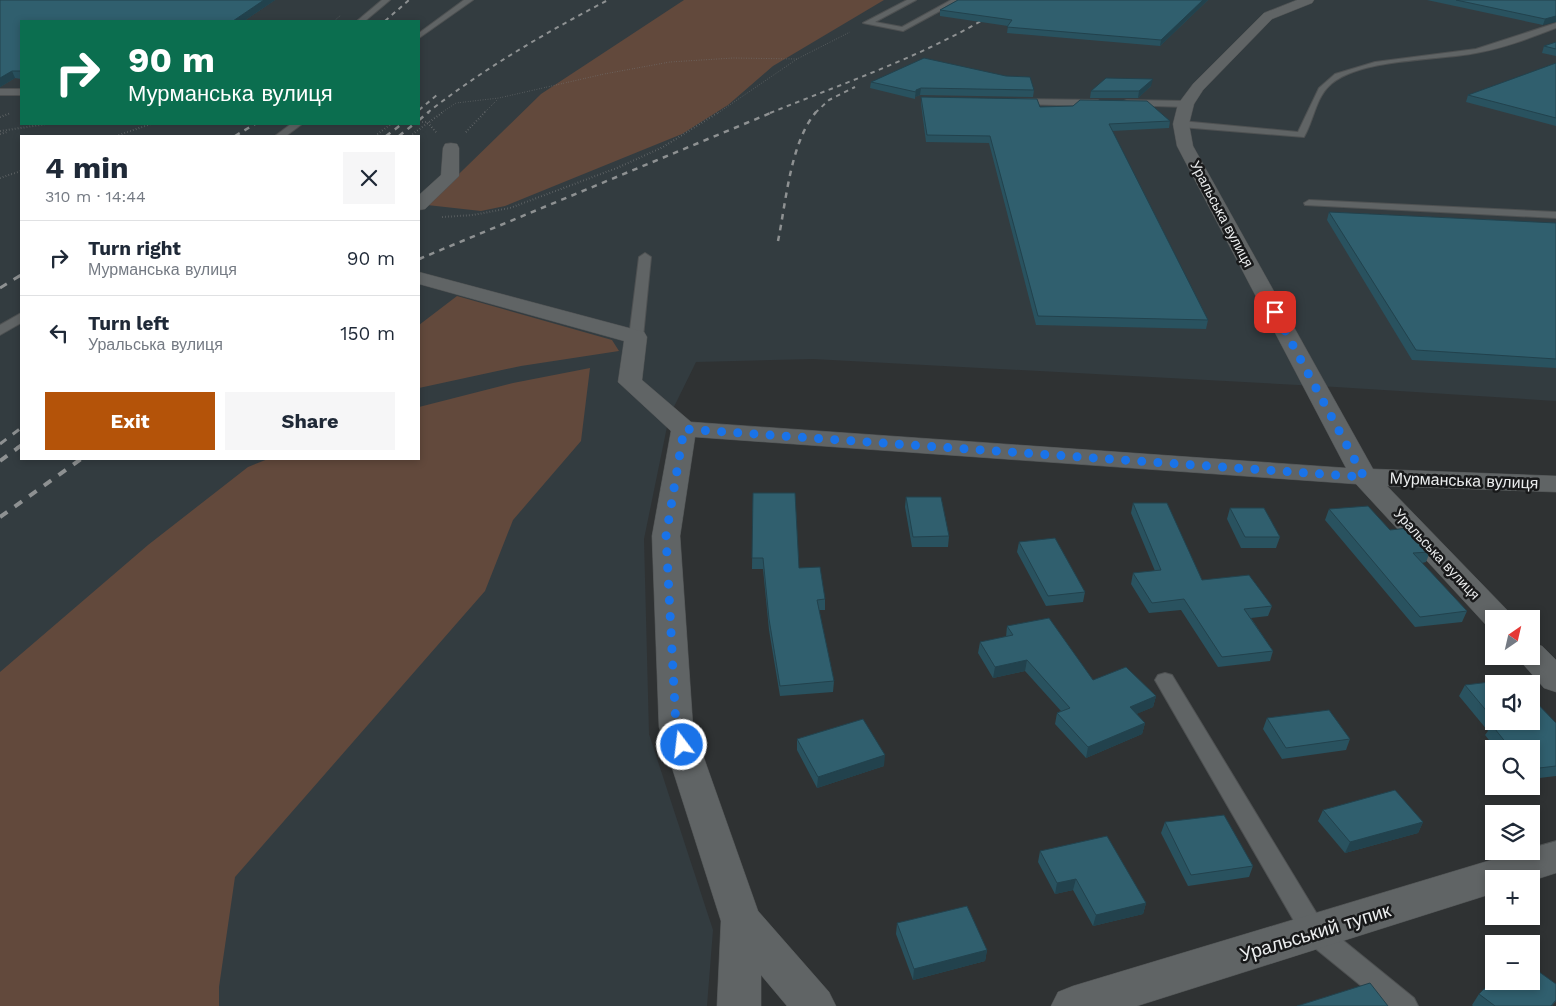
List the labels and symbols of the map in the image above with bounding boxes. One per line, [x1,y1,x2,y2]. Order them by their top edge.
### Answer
street label: Уральська вулиця [1187,158,1257,270]
pin [1254,291,1296,333]
street label: Мурманська вулиця [1389,468,1539,493]
street label: Уральська вулиця [1391,505,1483,603]
north arrow [1485,610,1540,665]
position arrow [655,718,707,770]
street label: Уральський тупик [1237,898,1394,966]

